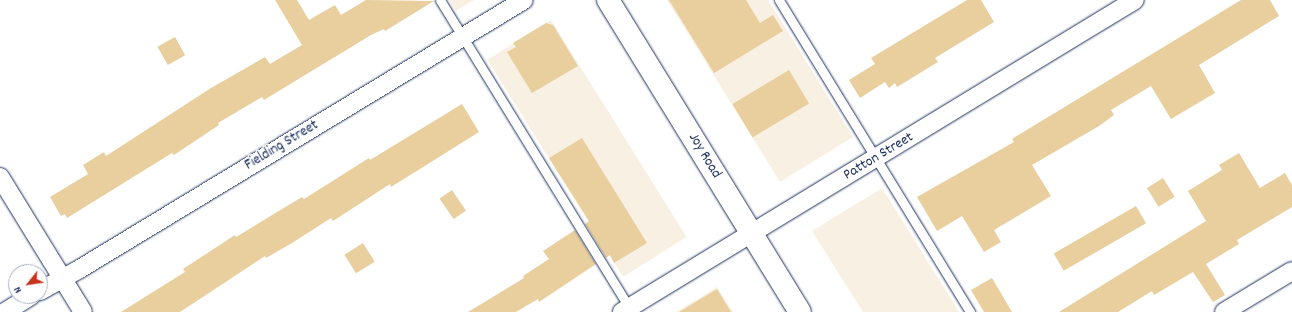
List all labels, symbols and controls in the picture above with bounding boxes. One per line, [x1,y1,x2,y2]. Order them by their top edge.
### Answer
street label: Fielding Street [242,117,322,175]
street label: Patton Street [841,129,917,185]
street label: Joy Road [683,130,725,182]
north arrow [8,264,48,304]
text: N [10,283,27,296]

